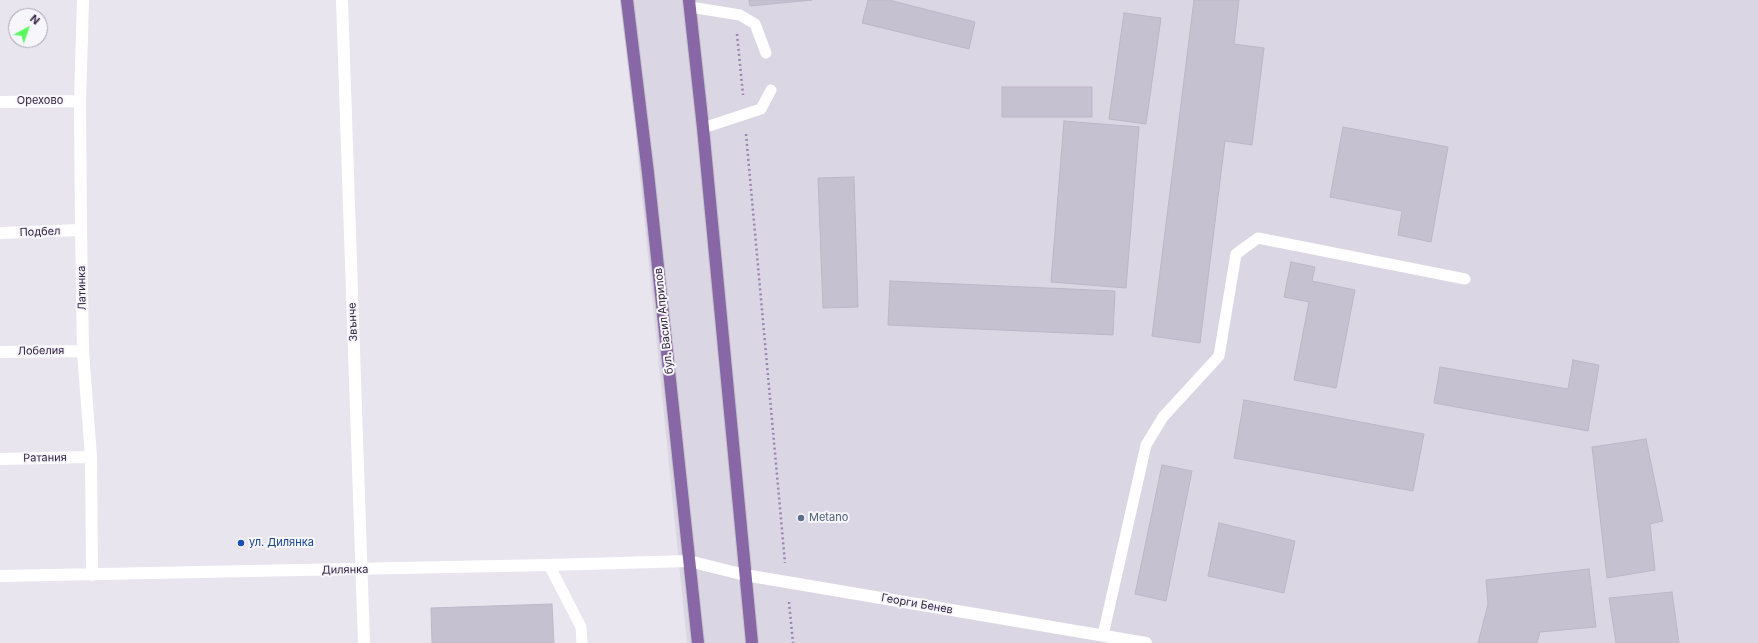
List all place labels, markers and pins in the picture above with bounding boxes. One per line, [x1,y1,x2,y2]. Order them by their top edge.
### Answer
place label: Metano [809,511,848,525]
marker: Metano [796,513,806,523]
place label: ул. Дилянка [249,536,314,550]
marker: ул. Дилянка [236,538,246,548]

